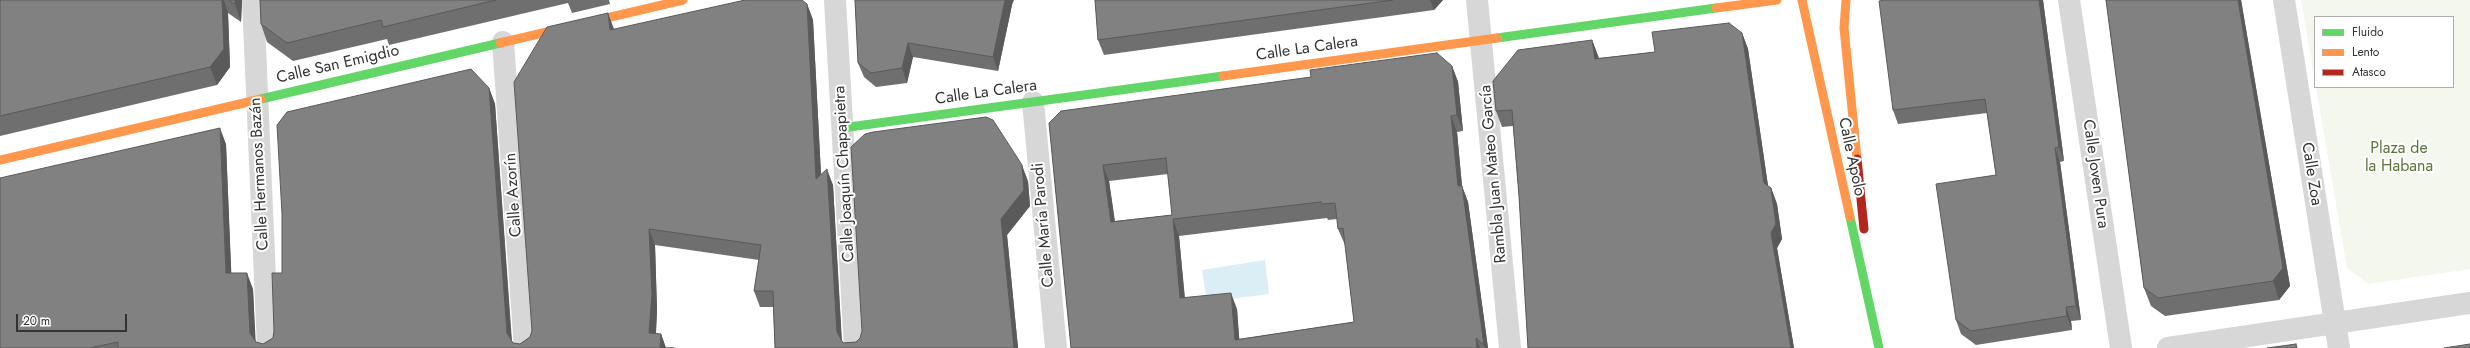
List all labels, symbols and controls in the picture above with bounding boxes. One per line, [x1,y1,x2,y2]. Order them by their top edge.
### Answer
legend [2314,16,2454,88]
text: Fluido [2352,23,2384,41]
street label: Calle La Calera [1255,32,1359,66]
street label: Calle San Emigdio [275,42,401,88]
text: Lento [2352,43,2379,61]
text: Atasco [2352,63,2386,81]
street label: Calle La Calera [934,76,1038,110]
street label: Rambla Juan Mateo García [1477,84,1511,264]
street label: Calle Joaquín Chapapietra [831,85,859,263]
street label: Calle Hermanos Bazán [246,97,274,251]
street label: Calle Apolo [1833,116,1869,198]
street label: Calle Joven Pura [2078,118,2112,230]
park label: Plaza de la Habana [2365,139,2433,177]
street label: Calle Zoa [2297,141,2325,207]
street label: Calle Azorín [501,152,527,238]
street label: Calle María Parodi [1029,162,1059,288]
scale bar [18,306,129,332]
text: 20 m [23,312,50,330]

